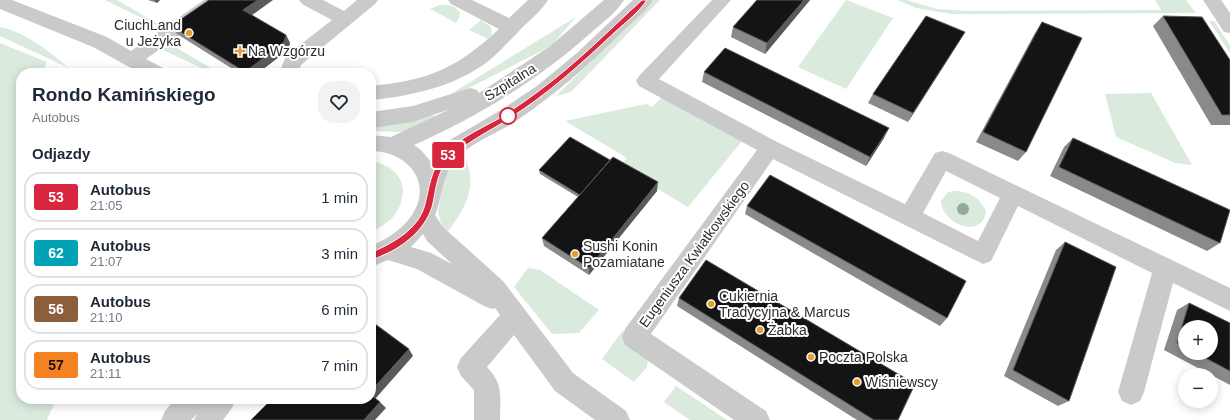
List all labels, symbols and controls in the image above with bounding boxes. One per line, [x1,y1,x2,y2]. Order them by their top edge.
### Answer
place label: CiuchLand u Jeżyka [114,17,181,49]
marker: CiuchLand u Jeżyka [184,28,194,38]
place label: Na Wzgórzu [248,43,325,59]
marker: Na Wzgórzu [235,46,245,56]
street label: Szpitalna [481,60,539,104]
button: heart [318,81,360,123]
text: Rondo Kamińskiego [32,84,216,105]
unlabelled marker [499,107,517,125]
text: Autobus [32,110,80,125]
line badge: 53 [430,142,466,168]
text: Odjazdy [32,145,90,162]
text: 53 [440,147,456,163]
street label: Eugeniusza Kwiatkowskiego [636,178,753,330]
text: Autobus [90,181,151,198]
text: 53 [48,189,64,205]
text: 1 min [321,189,358,206]
text: 21:05 [90,198,123,213]
text: Autobus [90,237,151,254]
place label: Sushi Konin Pozamiatane [583,238,665,270]
text: 62 [48,245,64,261]
text: 3 min [321,245,358,262]
marker: Sushi Konin Pozamiatane [570,249,580,259]
text: 21:07 [90,254,123,269]
place label: Cukiernia Tradycyjna & Marcus [719,288,850,320]
text: Autobus [90,293,151,310]
marker: Cukiernia Tradycyjna & Marcus [706,299,716,309]
text: 56 [48,301,64,317]
text: 6 min [321,301,358,318]
text: 21:10 [90,310,123,325]
map controls [1178,320,1218,408]
button: + [1178,320,1218,360]
place label: Żabka [768,321,807,338]
marker: Żabka [755,325,765,335]
text: Autobus [90,349,151,366]
place label: Poczta Polska [819,349,908,365]
marker: Poczta Polska [806,352,816,362]
text: 57 [48,357,64,373]
text: 7 min [321,357,358,374]
text: 21:11 [90,366,122,381]
button: − [1178,368,1218,408]
place label: Wiśniewscy [865,374,938,390]
marker: Wiśniewscy [852,377,862,387]

